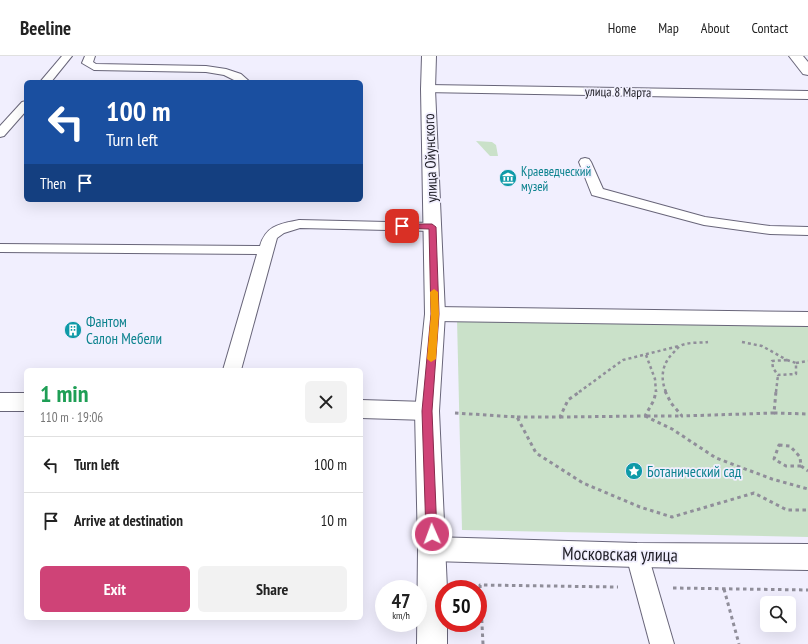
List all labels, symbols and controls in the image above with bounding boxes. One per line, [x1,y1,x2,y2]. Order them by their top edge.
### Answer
text: Beeline [20,16,71,40]
text: Home [608,19,636,37]
text: Map [658,19,679,37]
text: About [701,19,730,37]
text: Contact [752,19,788,37]
street label: улица 8 Марта [585,83,651,101]
text: 100 m [106,92,170,129]
icon: left [40,96,92,148]
street label: улица Ойунского [419,113,441,203]
text: Turn left [106,128,158,151]
place label: Краеведческий музей [521,163,591,195]
museum icon: Краеведческий музей [498,168,518,188]
icon: arrive [74,172,96,194]
text: Then [40,174,66,193]
pin [385,209,419,243]
icon: arrive [391,215,413,237]
place label: Фантом Салон Мебели [86,312,162,348]
building icon: Фантом Салон Мебели [63,320,83,340]
text: 1 min [40,378,88,409]
button: close [305,381,347,423]
text: 110 m · 19:06 [40,409,103,426]
icon: left [40,454,62,476]
text: Turn left [74,455,119,474]
text: 100 m [314,455,347,474]
place icon: Ботанический сад [624,461,644,481]
place label: Ботанический сад [647,462,742,481]
icon: arrive [40,510,62,532]
text: Arrive at destination [74,511,183,530]
text: 10 m [321,511,347,530]
position arrow [411,513,453,555]
street label: Московская улица [562,541,678,567]
button: Exit [40,566,190,612]
button: Share [198,566,347,612]
speed limit sign: 50 [435,580,487,632]
text: 47 [391,588,411,614]
map controls [760,596,796,632]
button: search [760,596,796,632]
text: km/h [392,609,410,622]

